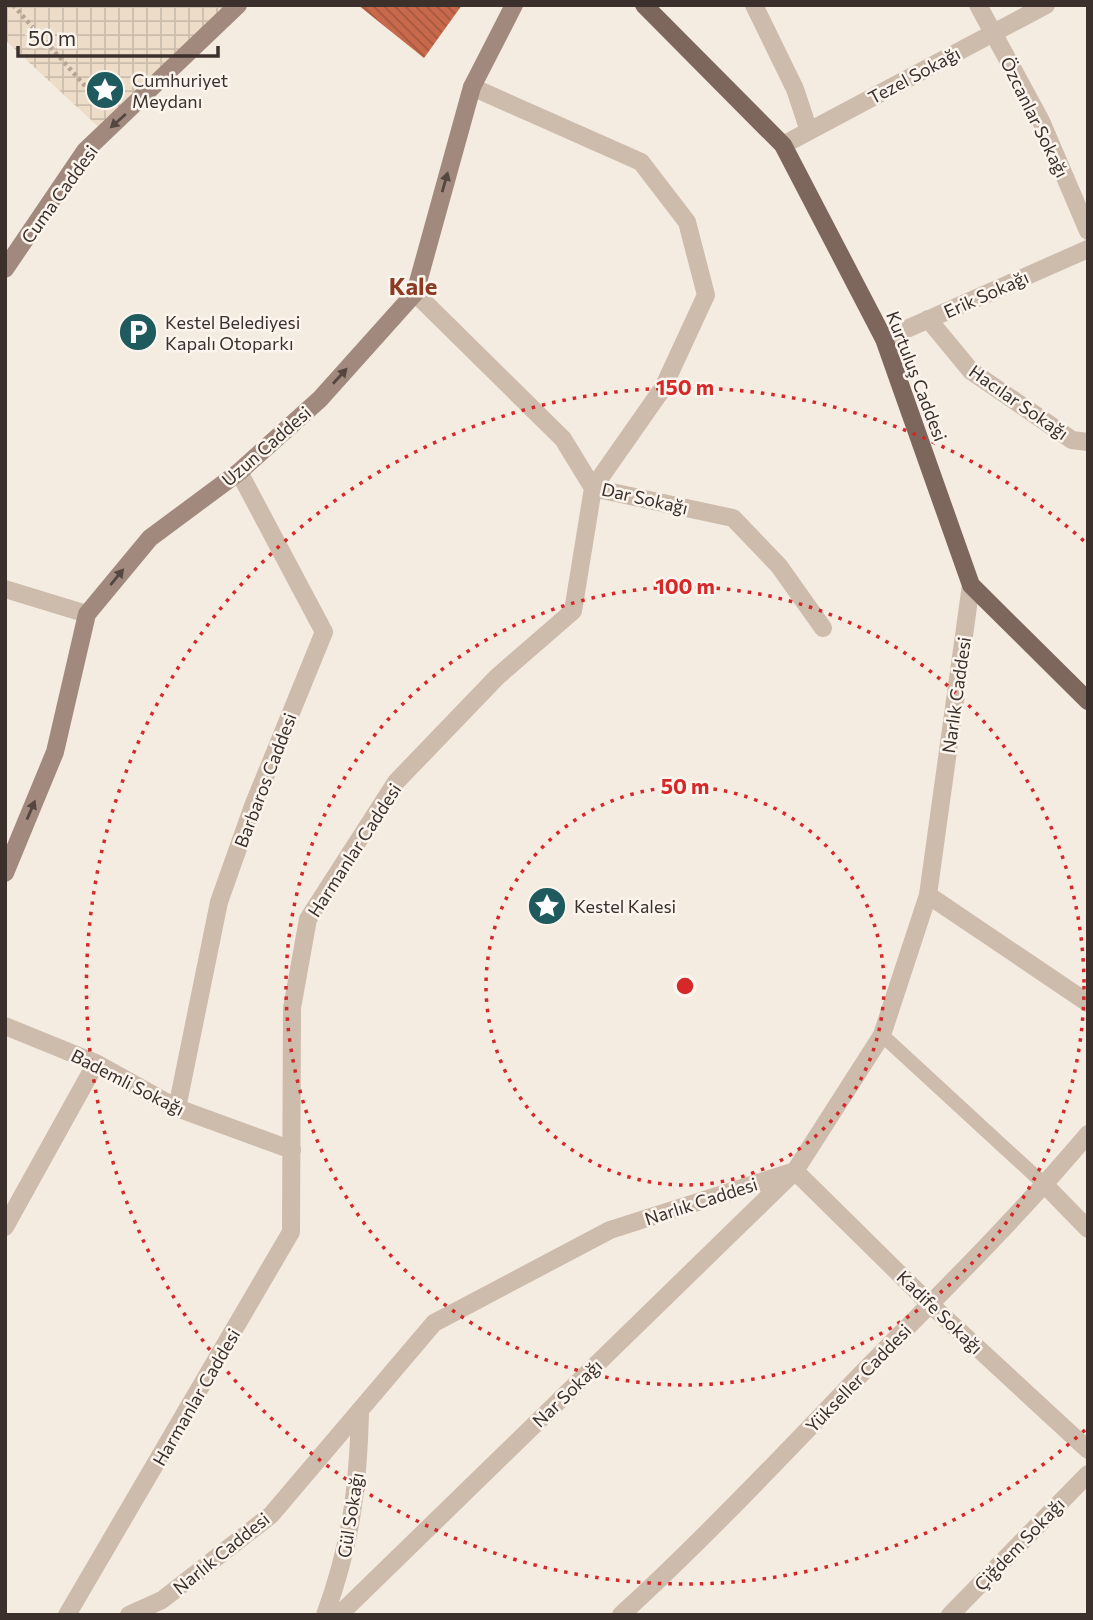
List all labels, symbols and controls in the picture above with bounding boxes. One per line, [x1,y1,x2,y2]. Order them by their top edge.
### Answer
scale bar [18,14,217,58]
text: 50 m [28,25,76,50]
street label: Tezel Sokağı [864,42,964,108]
street label: Özcanlar Sokağı [996,53,1074,181]
place icon: Cumhuriyet Meydanı [84,69,126,111]
place label: Cumhuriyet Meydanı [132,69,228,112]
one-way arrow [110,113,127,129]
street label: Cuma Caddesi [16,141,102,247]
one-way arrow [440,170,451,192]
street label: Erik Sokağı [940,266,1032,322]
district label: Kale [389,271,437,300]
street label: Kurtuluş Caddesi [882,308,952,444]
parking icon: Kestel Belediyesi Kapalı Otoparkı [117,311,159,353]
place label: Kestel Belediyesi Kapalı Otoparkı [165,311,300,354]
street label: Hacılar Sokağı [965,360,1073,444]
one-way arrow [332,368,347,385]
text: 150 m [656,374,714,399]
street label: Uzun Caddesi [217,401,315,491]
street label: Dar Sokağı [600,477,690,519]
one-way arrow [110,569,125,587]
text: 100 m [655,573,715,598]
street label: Narlık Caddesi [937,635,975,755]
street label: Barbaros Caddesi [229,710,301,850]
text: 50 m [661,773,709,798]
street label: Harmanlar Caddesi [303,779,405,921]
one-way arrow [26,799,37,820]
place icon: Kestel Kalesi [526,885,568,927]
place label: Kestel Kalesi [574,895,676,917]
centre of rings [673,974,697,998]
street label: Bademli Sokağı [68,1044,188,1120]
street label: Narlık Caddesi [642,1172,760,1230]
street label: Kadife Sokağı [892,1266,988,1358]
street label: Yükseller Caddesi [801,1319,915,1437]
street label: Harmanlar Caddesi [148,1324,244,1470]
street label: Nar Sokağı [528,1354,606,1432]
street label: Gül Sokağı [332,1471,368,1559]
street label: Çiğdem Sokağı [969,1493,1069,1595]
street label: Narlık Caddesi [168,1507,274,1599]

